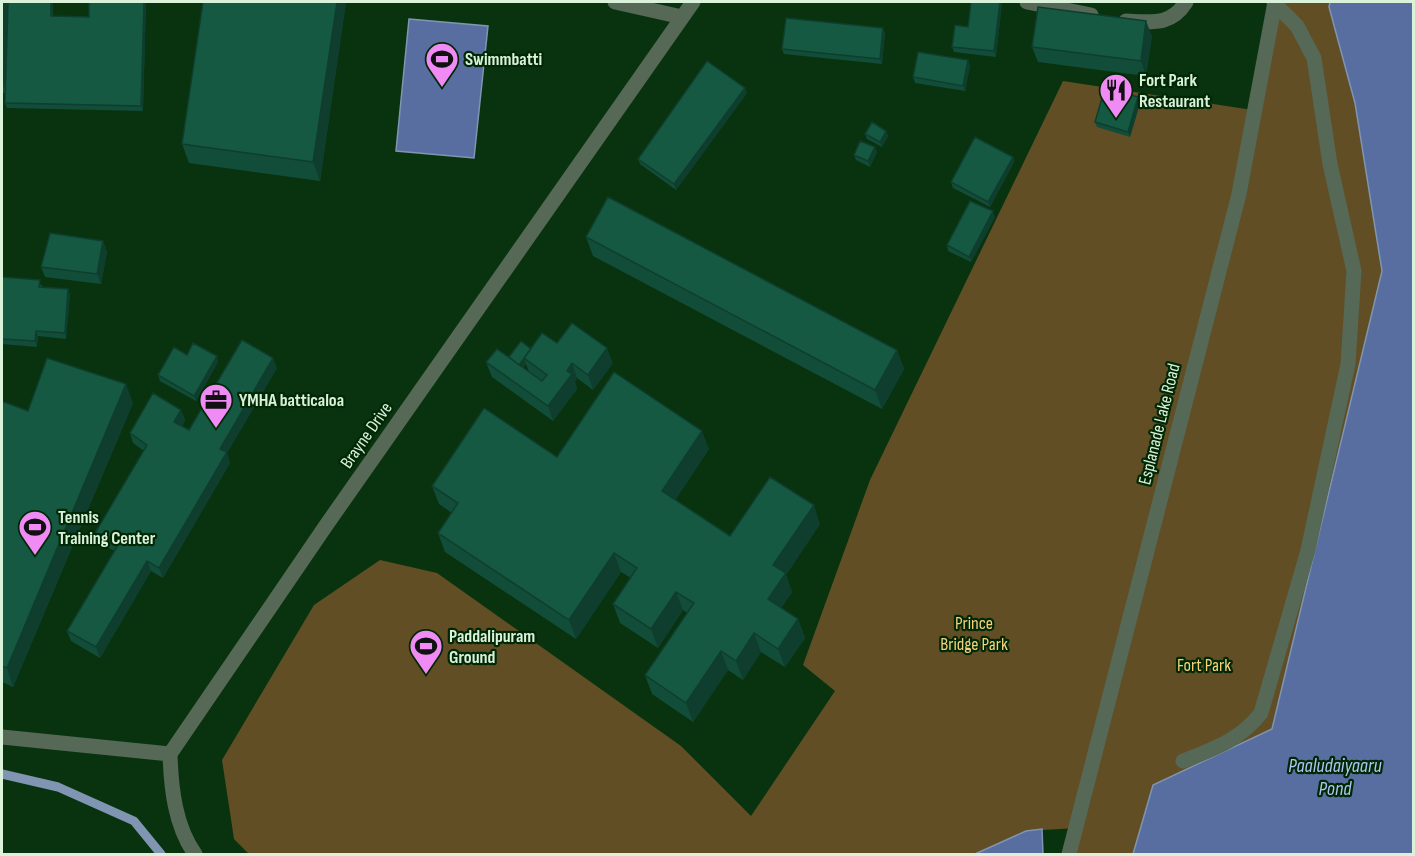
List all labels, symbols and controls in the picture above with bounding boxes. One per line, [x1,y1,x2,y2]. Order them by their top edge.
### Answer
sports icon: Swimmbatti [424,41,460,88]
place label: Swimmbatti [465,49,542,70]
place label: Fort Park Restaurant [1139,70,1210,112]
restaurant icon: Fort Park Restaurant [1098,72,1134,119]
street label: Esplanade Lake Road [1134,361,1185,487]
office icon: YMHA batticaloa [198,382,234,429]
place label: YMHA batticaloa [239,390,344,411]
street label: Brayne Drive [336,398,397,472]
place label: Tennis Training Center [58,507,156,549]
sports icon: Tennis Training Center [17,509,53,556]
park label: Prince Bridge Park [940,613,1008,655]
place label: Paddalipuram Ground [449,626,535,668]
sports icon: Paddalipuram Ground [408,628,444,675]
park label: Fort Park [1177,655,1231,676]
water label: Paaludaiyaaru Pond [1288,754,1383,801]

